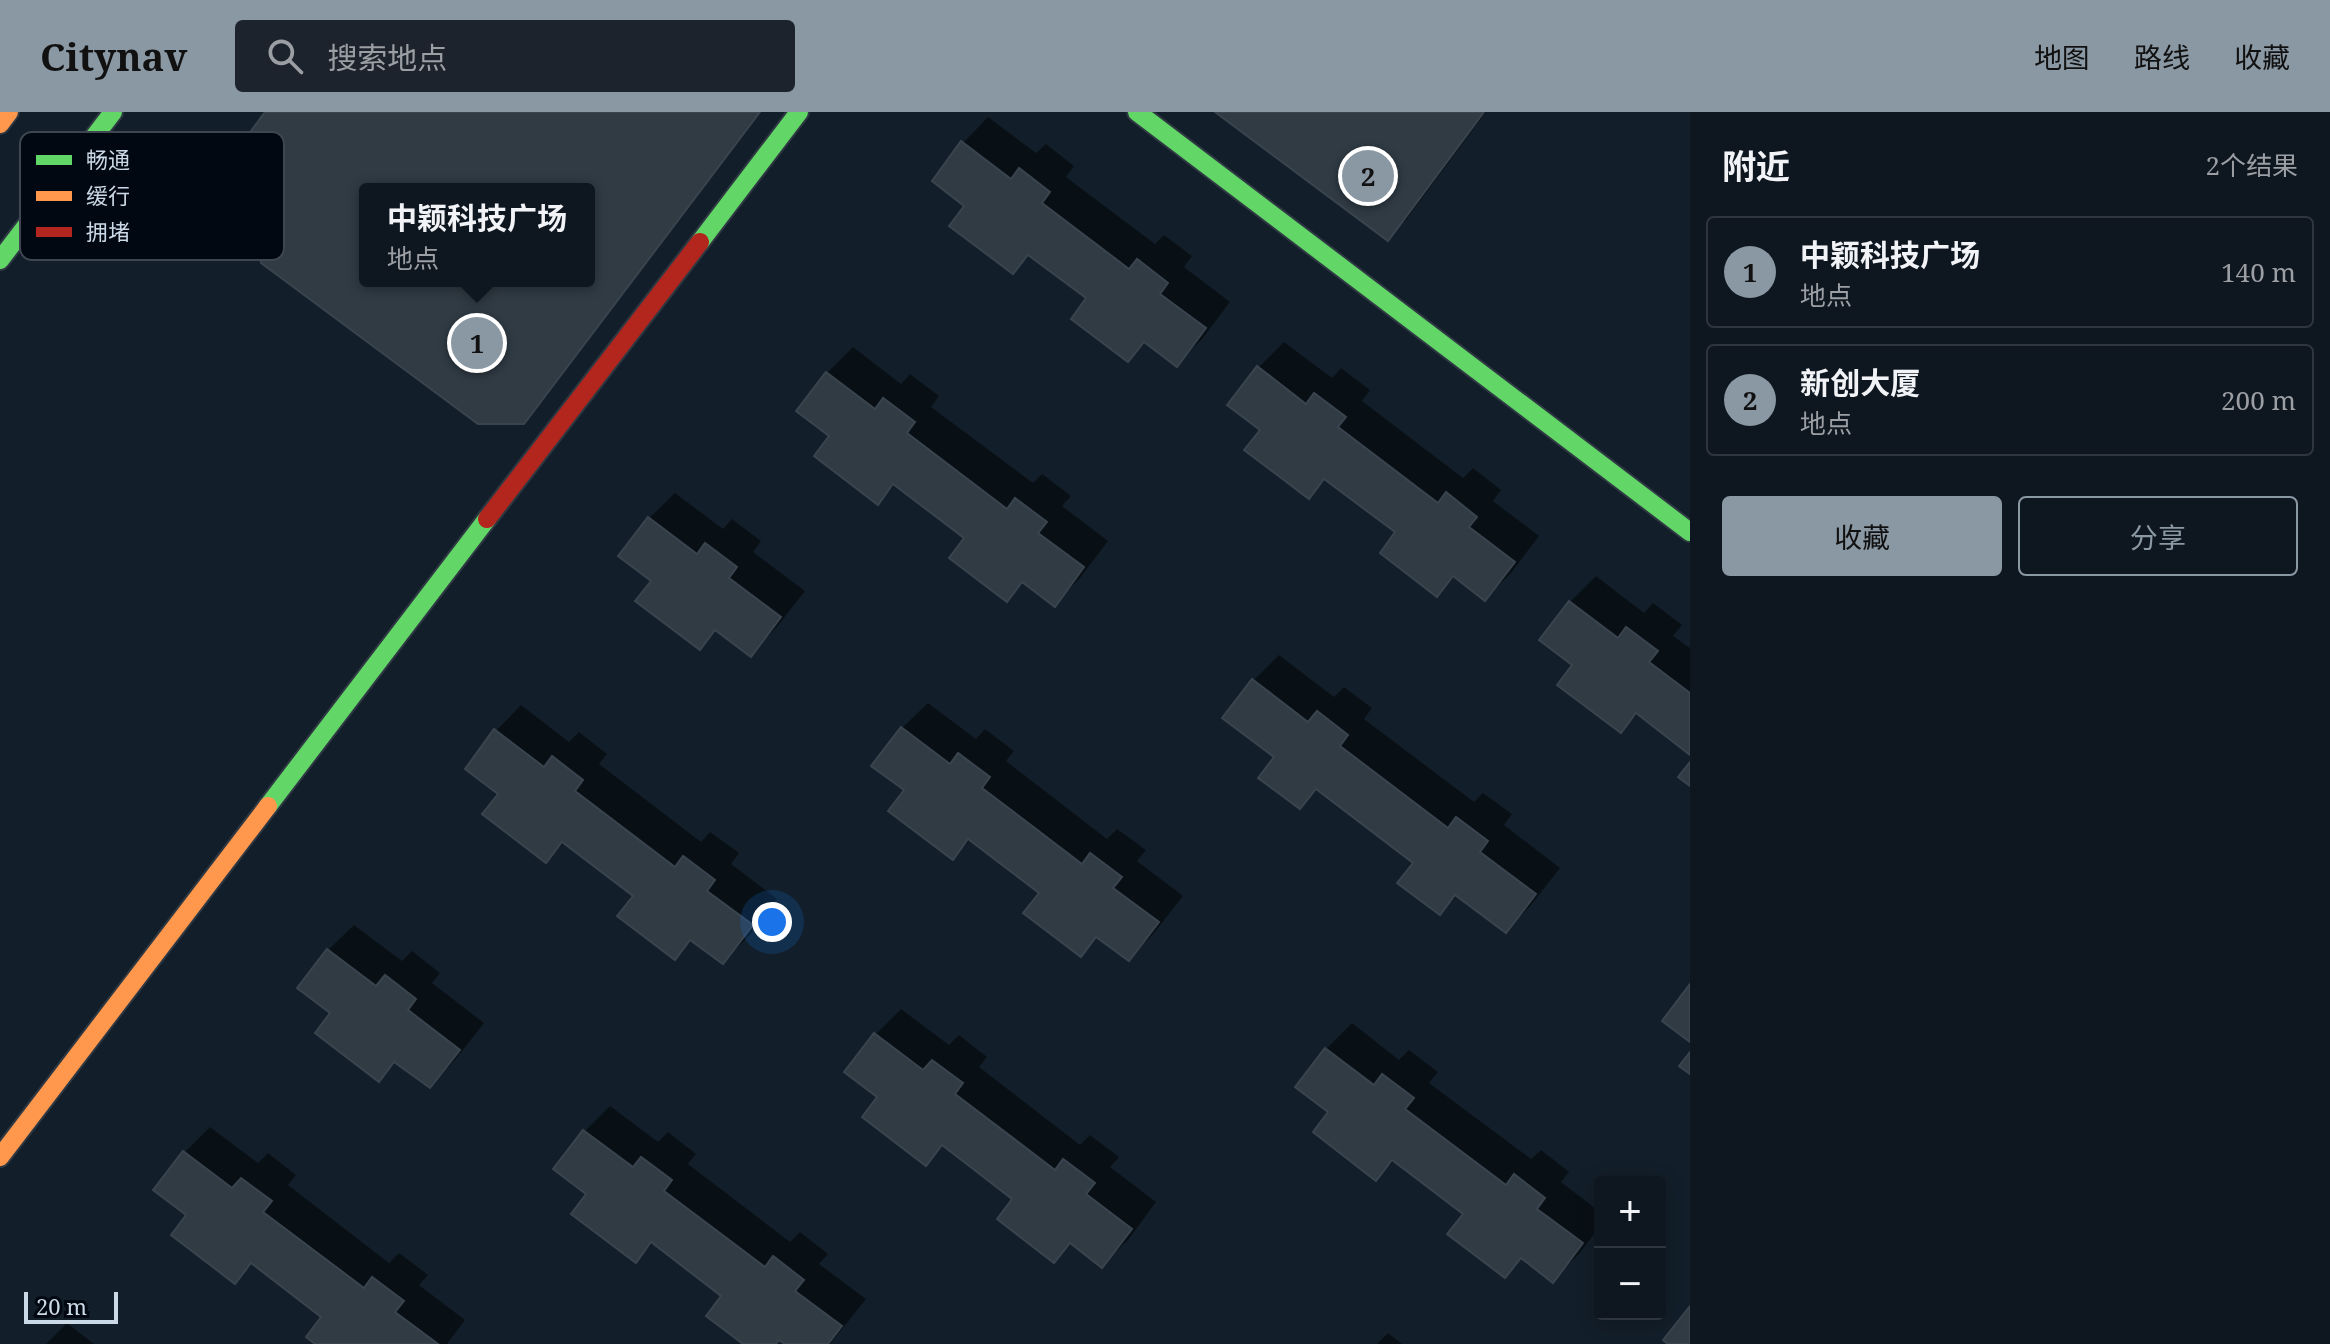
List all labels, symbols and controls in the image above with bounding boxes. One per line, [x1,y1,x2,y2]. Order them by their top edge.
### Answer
search box [235,20,795,92]
text: Citynav [40,30,187,82]
icon: search [263,34,307,78]
text: 搜索地点 [327,37,447,78]
text: 地图 [2034,38,2090,76]
text: 路线 [2134,38,2190,76]
text: 收藏 [2234,38,2290,76]
legend [20,132,284,260]
text: 附近 [1722,143,1790,189]
text: 畅通 [86,144,130,174]
pin: 2 [1342,146,1394,206]
text: 2个结果 [2205,147,2298,183]
text: 缓行 [86,180,130,210]
popup [359,183,595,287]
text: 中颖科技广场 [387,197,567,238]
text: 拥堵 [86,216,130,246]
text: 中颖科技广场 [1800,234,1980,275]
text: 地点 [387,240,439,276]
text: 1 [1743,254,1757,290]
text: 140 m [2221,254,2296,290]
text: 地点 [1800,277,1852,313]
pin: 1 [451,313,503,373]
text: 新创大厦 [1800,362,1920,403]
text: 2 [1743,382,1757,418]
text: 200 m [2221,382,2296,418]
text: 地点 [1800,405,1852,441]
button: 收藏 [1722,496,2002,576]
button: 分享 [2018,496,2298,576]
your location [752,902,792,942]
map controls [1594,1176,1666,1320]
button: + [1594,1176,1666,1248]
button: − [1594,1248,1666,1320]
scale bar [24,1288,118,1324]
text: 20 m [36,1291,87,1321]

